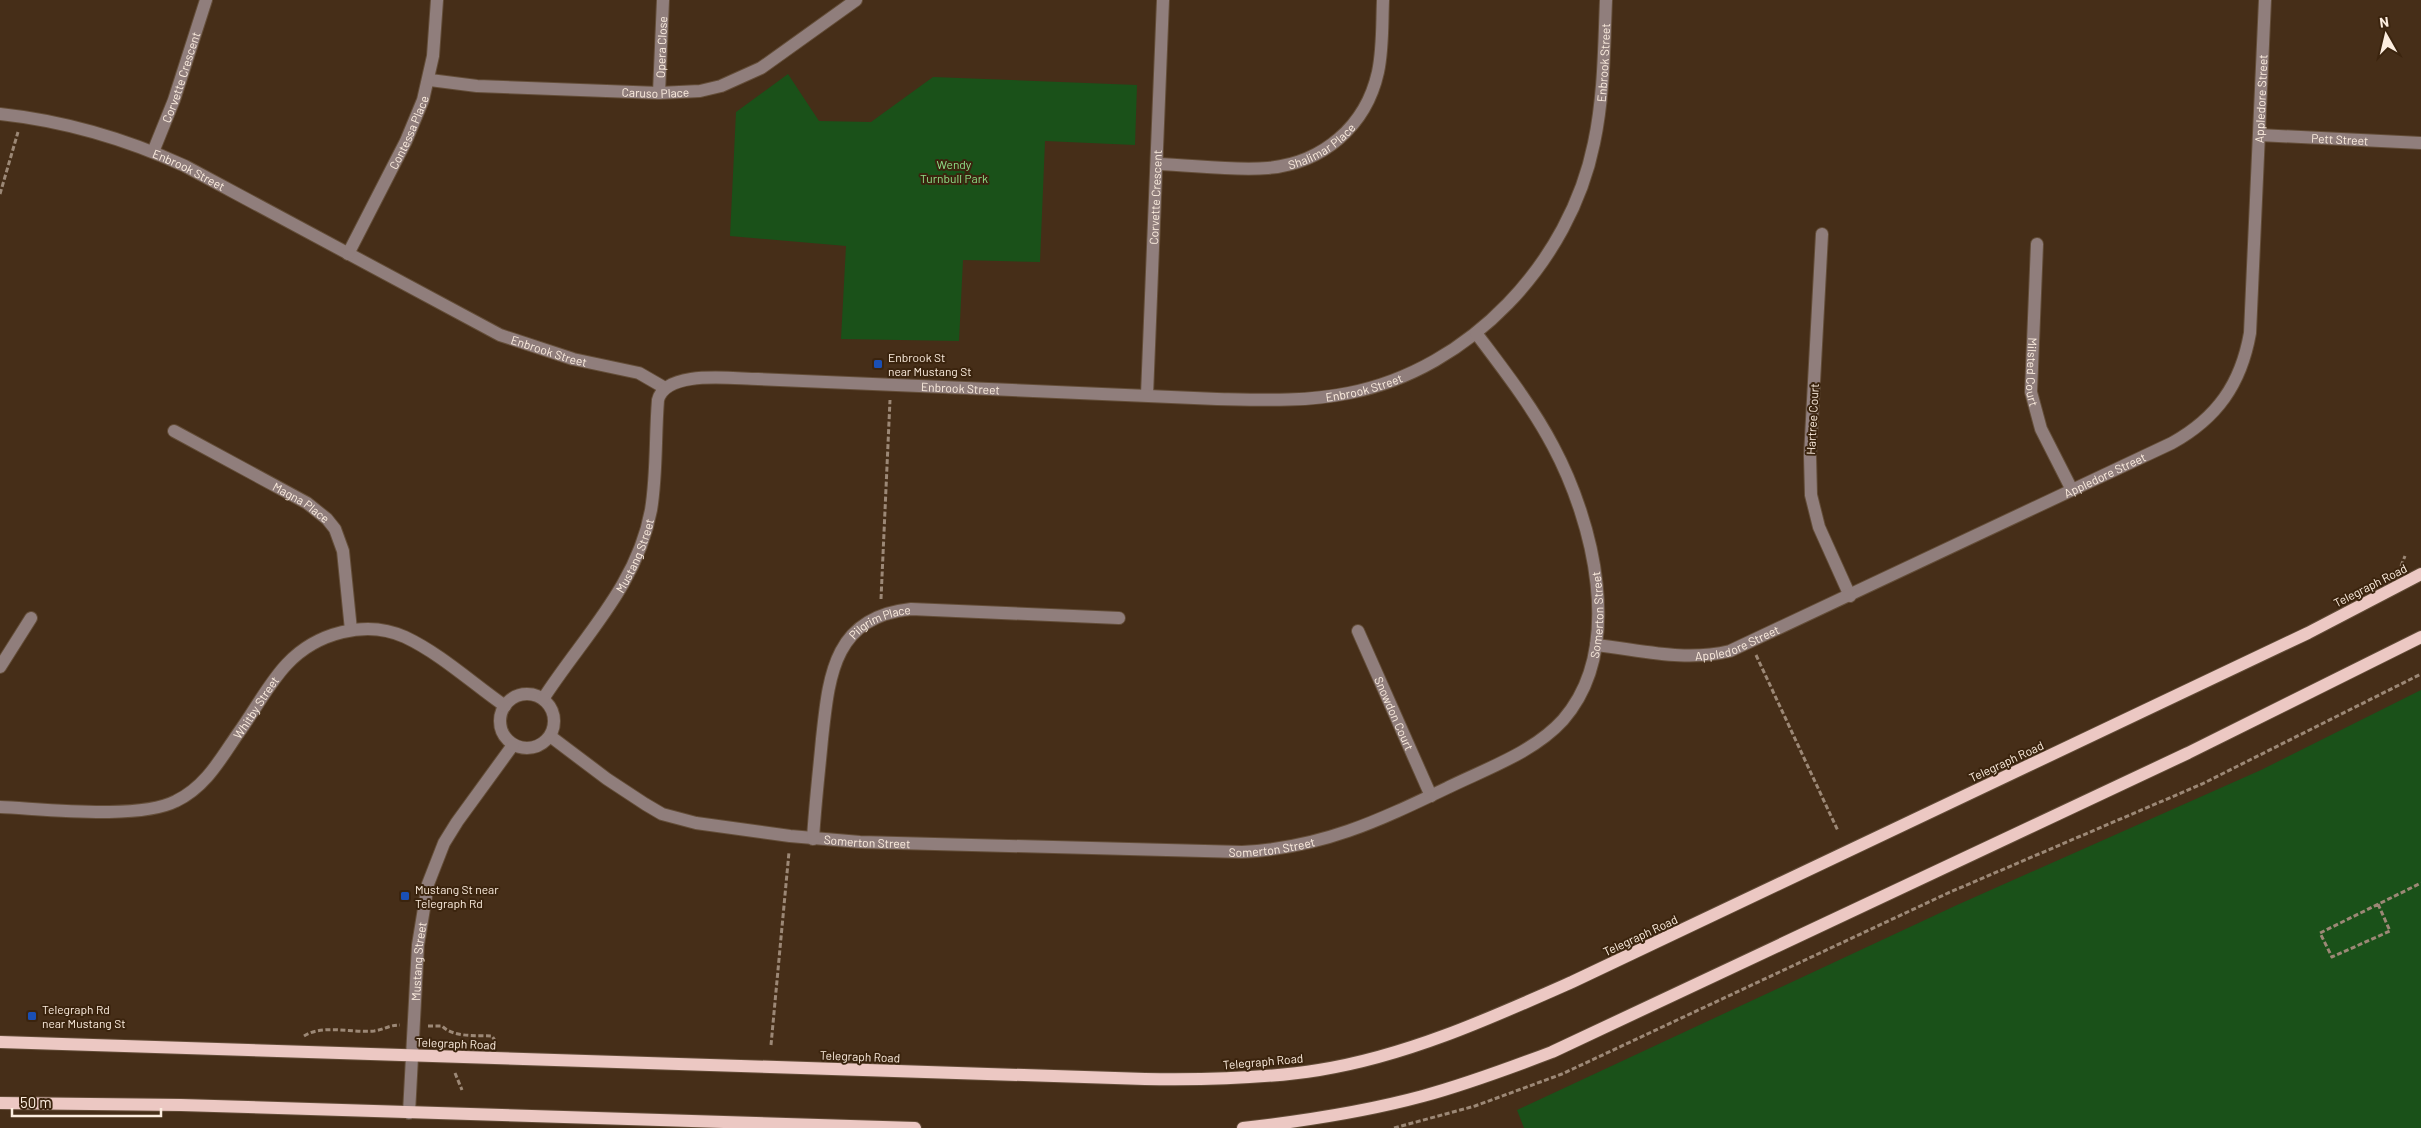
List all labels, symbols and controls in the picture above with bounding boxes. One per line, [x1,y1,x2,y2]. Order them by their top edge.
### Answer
north arrow [2361,10,2411,60]
text: N [2378,13,2390,31]
street label: Opera Close [653,16,669,78]
street label: Enbrook Street [1594,23,1612,103]
street label: Corvette Crescent [159,30,202,124]
street label: Appledore Street [2252,54,2270,143]
street label: Caruso Place [621,85,690,100]
street label: Contessa Place [386,94,431,172]
street label: Shalimar Place [1286,120,1358,171]
street label: Pett Street [2311,131,2369,147]
street label: Enbrook Street [151,146,227,193]
street label: Corvette Crescent [1146,149,1164,245]
park label: Wendy Turnbull Park [920,157,988,185]
street label: Enbrook Street [509,332,588,369]
street label: Milsted Court [2024,337,2042,408]
place label: Enbrook St near Mustang St [888,350,972,378]
marker: Enbrook St near Mustang St [872,358,884,370]
street label: Enbrook Street [1325,370,1404,404]
street label: Enbrook Street [921,379,1000,397]
street label: Hartree Court [1803,383,1821,455]
street label: Appledore Street [2061,449,2148,500]
street label: Magna Place [271,479,333,525]
street label: Mustang Street [612,517,656,595]
street label: Telegraph Road [2331,561,2409,609]
street label: Somerton Street [1587,571,1605,659]
street label: Pilgrim Place [845,602,911,642]
street label: Appledore Street [1695,622,1781,662]
street label: Whitby Street [230,673,281,741]
street label: Snowdon Court [1372,674,1417,752]
street label: Telegraph Road [1967,738,2045,784]
street label: Somerton Street [823,832,911,850]
street label: Somerton Street [1228,834,1316,859]
place label: Mustang St near Telegraph Rd [415,882,499,910]
marker: Mustang St near Telegraph Rd [399,890,411,902]
street label: Telegraph Road [1601,912,1679,958]
street label: Mustang Street [408,921,429,1001]
place label: Telegraph Rd near Mustang St [42,1002,126,1030]
marker: Telegraph Rd near Mustang St [26,1010,38,1022]
street label: Telegraph Road [416,1035,496,1051]
street label: Telegraph Road [820,1048,900,1064]
street label: Telegraph Road [1222,1051,1304,1071]
scale bar [12,1086,161,1118]
text: 50 m [20,1093,52,1111]

